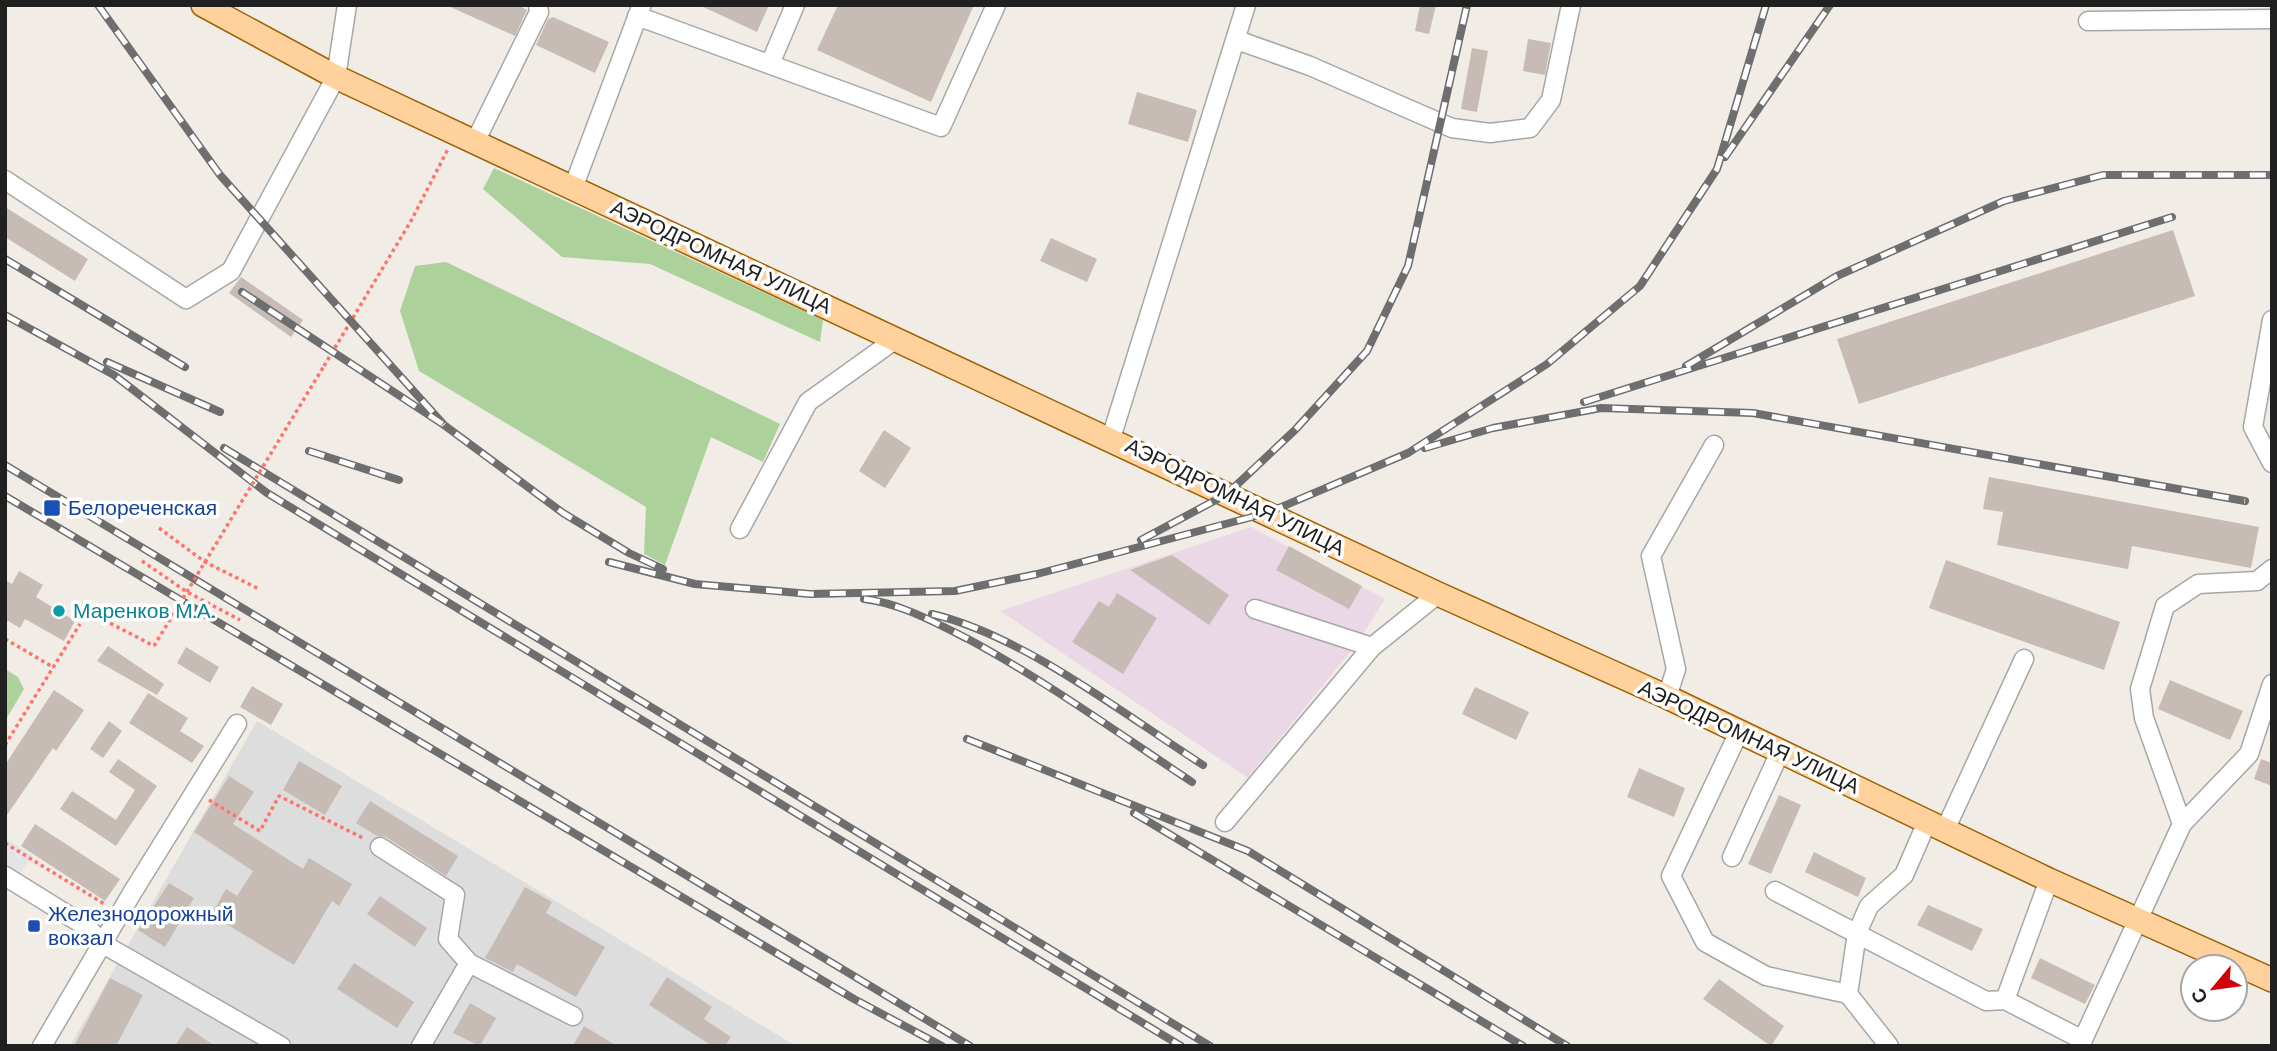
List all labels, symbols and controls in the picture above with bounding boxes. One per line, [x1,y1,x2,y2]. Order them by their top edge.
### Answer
street label: АЭРОДРОМНАЯ УЛИЦА [606,193,836,321]
street label: АЭРОДРОМНАЯ УЛИЦА [1121,432,1349,562]
place label: Белореченская [68,494,217,522]
marker: Белореченская [42,498,62,518]
place label: Маренков М.А. [73,597,215,625]
marker: Маренков М.А. [51,603,67,619]
street label: АЭРОДРОМНАЯ УЛИЦА [1634,673,1864,801]
place label: Железнодорожный вокзал [48,900,234,952]
marker: Железнодорожный вокзал [26,918,42,934]
north arrow [2179,953,2249,1023]
text: С [2185,984,2214,1008]

